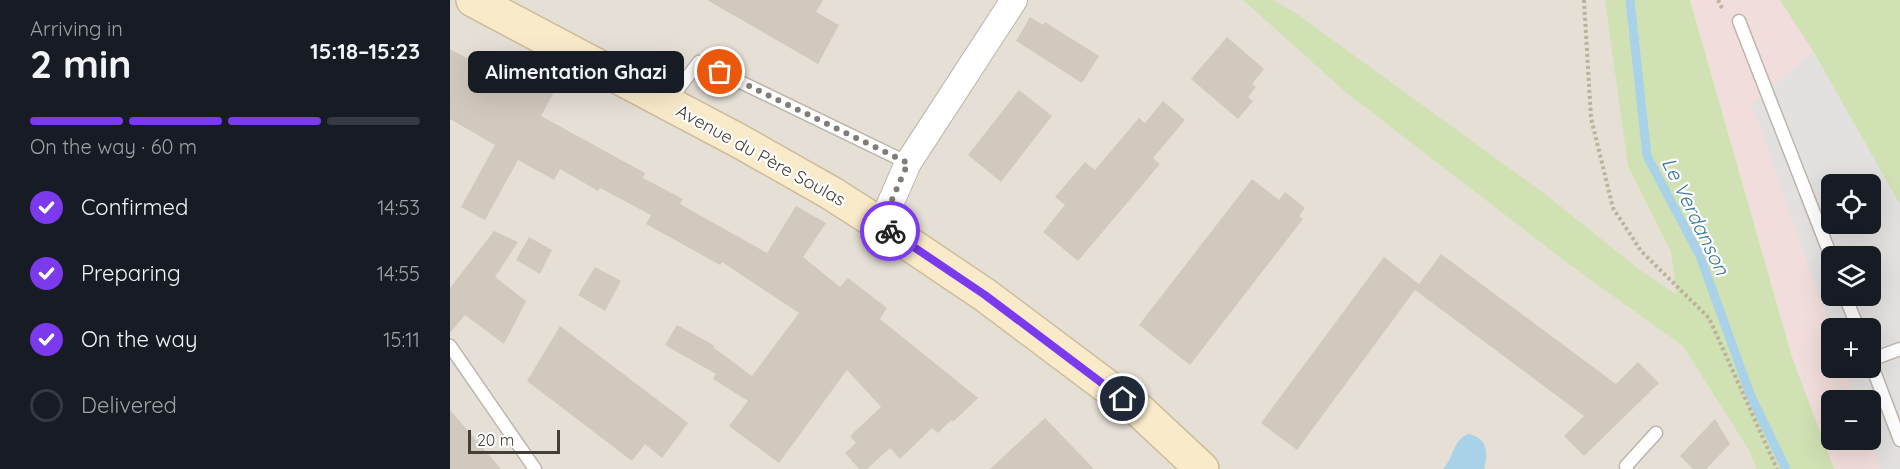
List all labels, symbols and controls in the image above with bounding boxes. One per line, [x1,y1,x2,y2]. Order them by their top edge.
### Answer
text: Arriving in [30,16,123,41]
text: 15:18–15:23 [310,37,420,65]
text: 2 min [30,39,132,88]
pin [694,46,745,97]
callout: Alimentation Ghazi [468,51,684,93]
icon: bag [703,55,736,88]
text: Alimentation Ghazi [485,59,667,84]
street label: Avenue du Père Soulas [672,99,850,211]
text: On the way · 60 m [30,134,197,159]
water label: Le Verdanson [1657,153,1735,279]
map controls [1821,174,1881,450]
button: locate [1821,174,1881,234]
icon: check [30,191,63,224]
text: Confirmed [81,193,188,221]
text: 14:53 [377,195,420,220]
courier [860,201,920,261]
icon: bike [874,215,907,248]
button: layers [1821,246,1881,306]
icon: check [30,257,63,290]
text: Preparing [81,259,181,287]
text: 14:55 [377,261,420,286]
button: + [1821,318,1881,378]
icon: check [30,323,63,356]
text: On the way [81,325,197,353]
text: 15:11 [383,327,420,352]
pin [1097,373,1148,424]
icon: home [1106,382,1139,415]
button: − [1821,390,1881,450]
text: Delivered [81,391,177,419]
scale bar [468,427,560,454]
text: 20 m [477,430,514,450]

